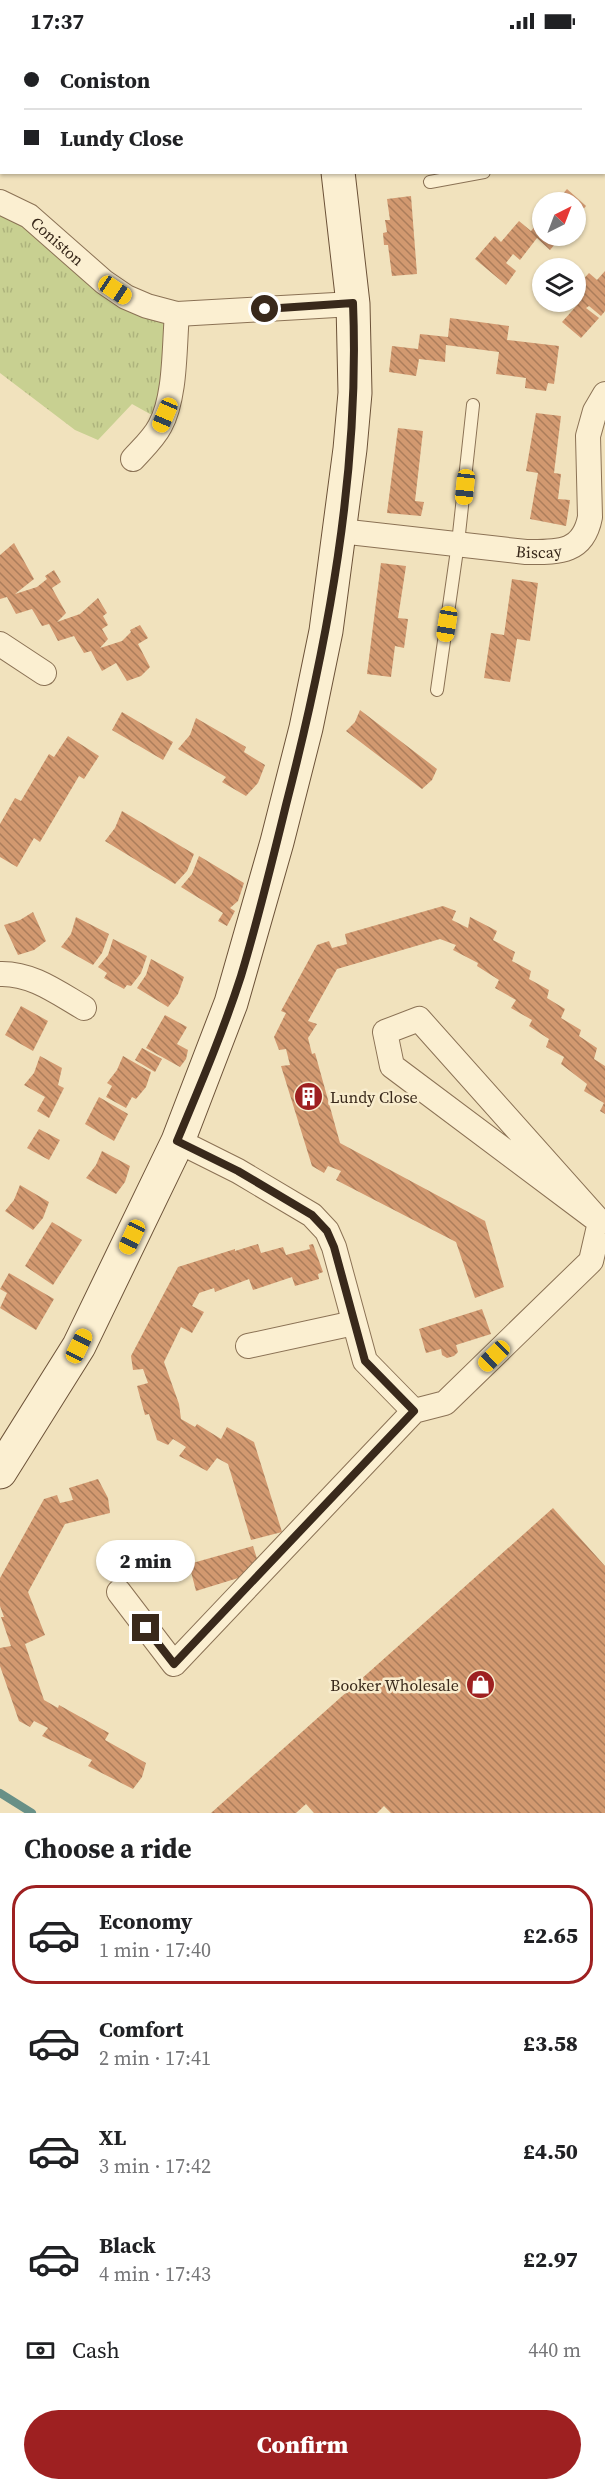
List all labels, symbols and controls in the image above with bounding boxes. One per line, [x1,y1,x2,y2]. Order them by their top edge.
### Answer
text: 17:37 [30,6,84,36]
text: Coniston [60,65,150,95]
text: Lundy Close [60,123,183,153]
north arrow [532,192,586,246]
map controls [532,192,586,312]
street label: Coniston [26,212,89,271]
button: layers [532,258,586,312]
car [95,272,135,308]
route start [251,295,278,322]
car [150,395,180,435]
car [454,468,476,506]
street label: Biscay [515,539,564,563]
car [435,605,459,643]
building icon: Lundy Close [293,1081,325,1113]
place label: Lundy Close [330,1086,418,1108]
car [116,1217,148,1257]
car [63,1326,95,1366]
car [475,1337,513,1375]
callout: 2 min [96,1541,195,1583]
text: 2 min [119,1547,172,1575]
route end [132,1614,159,1641]
shop icon: Booker Wholesale [464,1669,496,1701]
place label: Booker Wholesale [330,1674,459,1696]
text: Choose a ride [24,1830,192,1867]
text: Economy [99,1906,193,1936]
icon: car [27,1908,81,1962]
text: £2.65 [523,1920,578,1950]
text: 1 min · 17:40 [99,1936,211,1964]
text: Comfort [99,2014,183,2044]
icon: car [27,2016,81,2070]
text: £3.58 [523,2028,578,2058]
text: 2 min · 17:41 [99,2044,211,2072]
text: XL [99,2122,126,2152]
icon: car [27,2124,81,2178]
text: £4.50 [523,2136,578,2166]
text: 3 min · 17:42 [99,2152,211,2180]
text: Black [99,2230,156,2260]
icon: car [27,2232,81,2286]
text: £2.97 [523,2244,578,2274]
text: 4 min · 17:43 [99,2260,211,2288]
icon: cash [24,2334,57,2367]
text: Cash [72,2335,120,2365]
text: 440 m [528,2336,581,2364]
button: Confirm [24,2410,581,2479]

